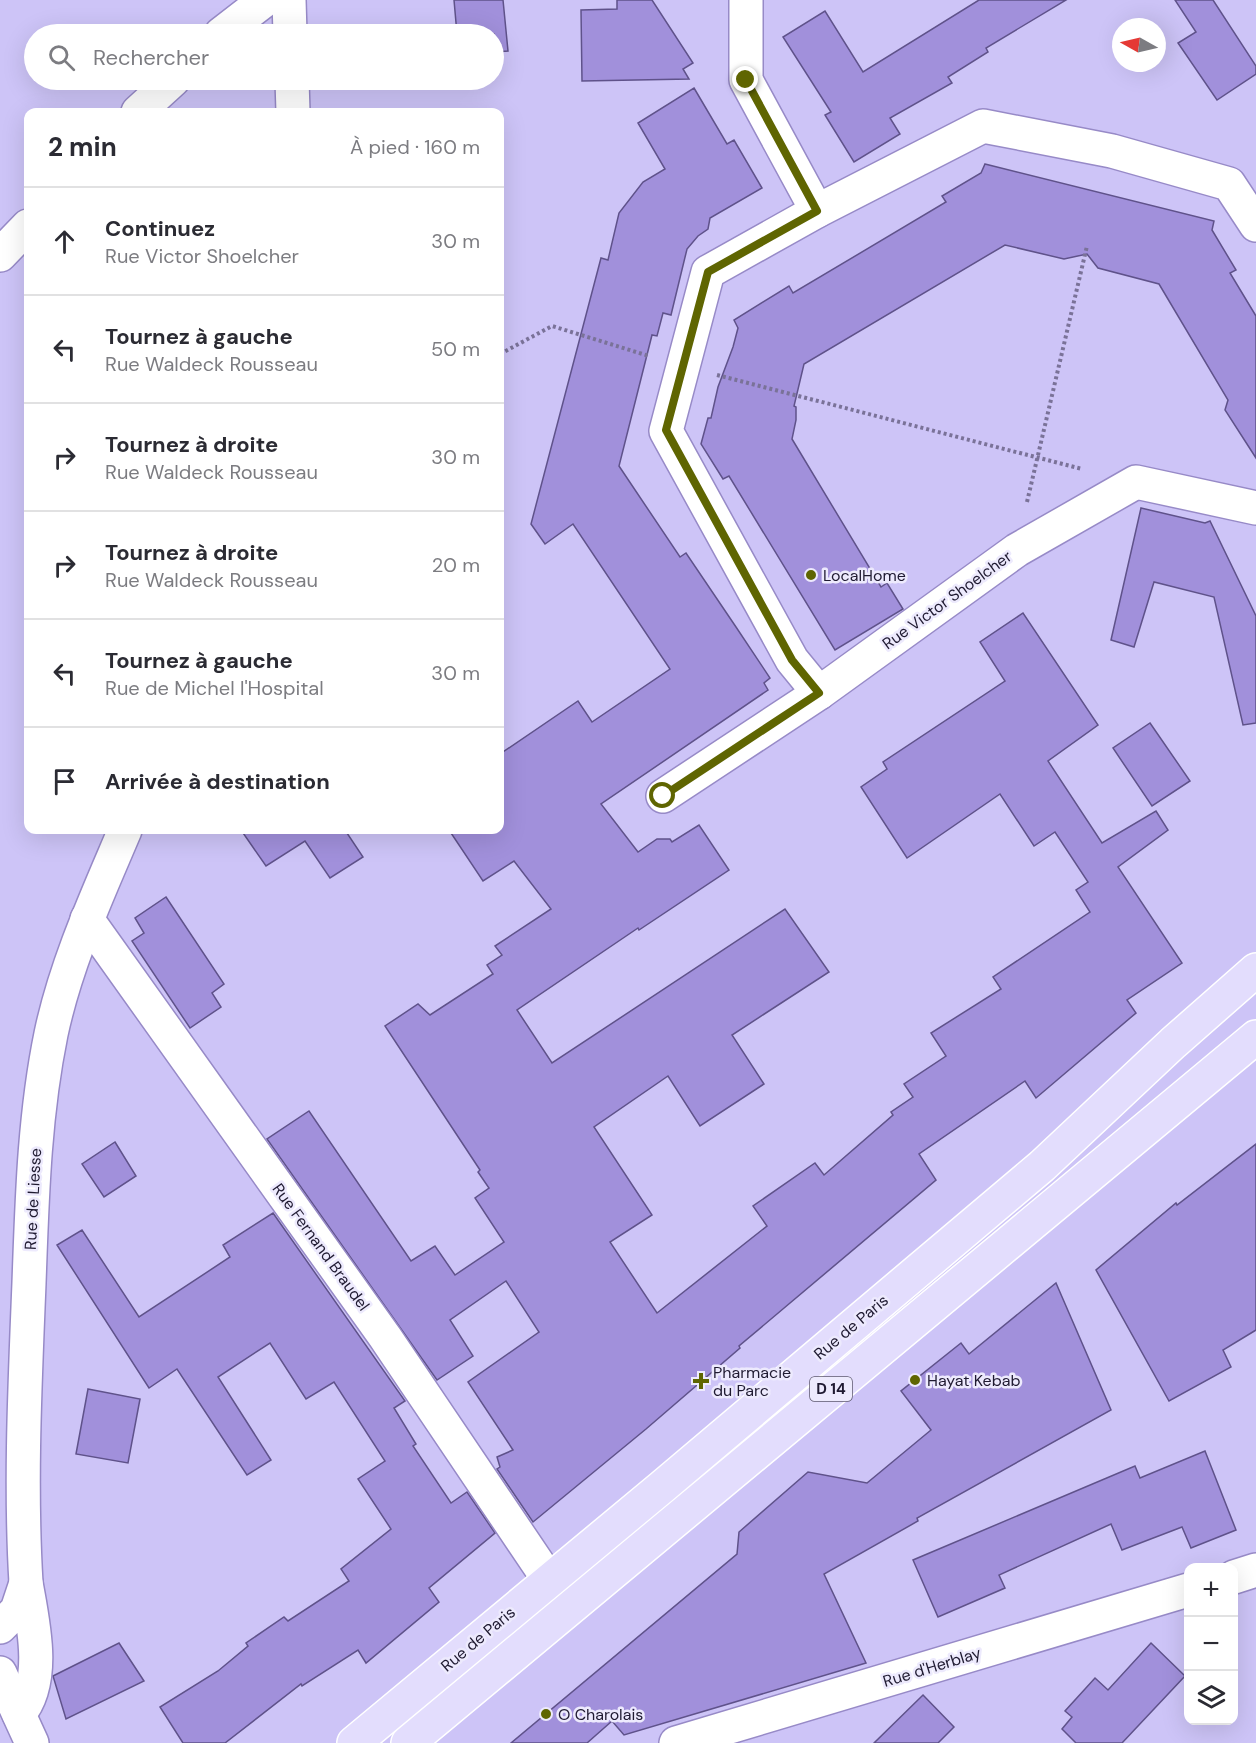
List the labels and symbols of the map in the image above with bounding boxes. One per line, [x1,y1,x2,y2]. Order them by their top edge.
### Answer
north arrow [1112,18,1166,72]
route end [732,66,758,92]
street label: Rue Victor Shoelcher [878,546,1016,654]
place label: LocalHome [823,565,906,586]
marker: LocalHome [804,568,818,582]
route start [649,782,675,808]
street label: Rue de Liesse [20,1148,46,1250]
street label: Rue Fernand Braudel [268,1179,374,1315]
street label: Rue de Paris [809,1290,893,1364]
place label: Pharmacie du Parc [713,1362,791,1401]
place label: Hayat Kebab [927,1370,1020,1391]
marker: Hayat Kebab [908,1373,922,1387]
marker: Pharmacie du Parc [694,1374,708,1388]
road number: D 14 [810,1377,852,1401]
street label: Rue de Paris [436,1602,520,1676]
street label: Rue d'Herblay [880,1642,984,1692]
place label: O Charolais [558,1704,643,1725]
marker: O Charolais [539,1707,553,1721]

